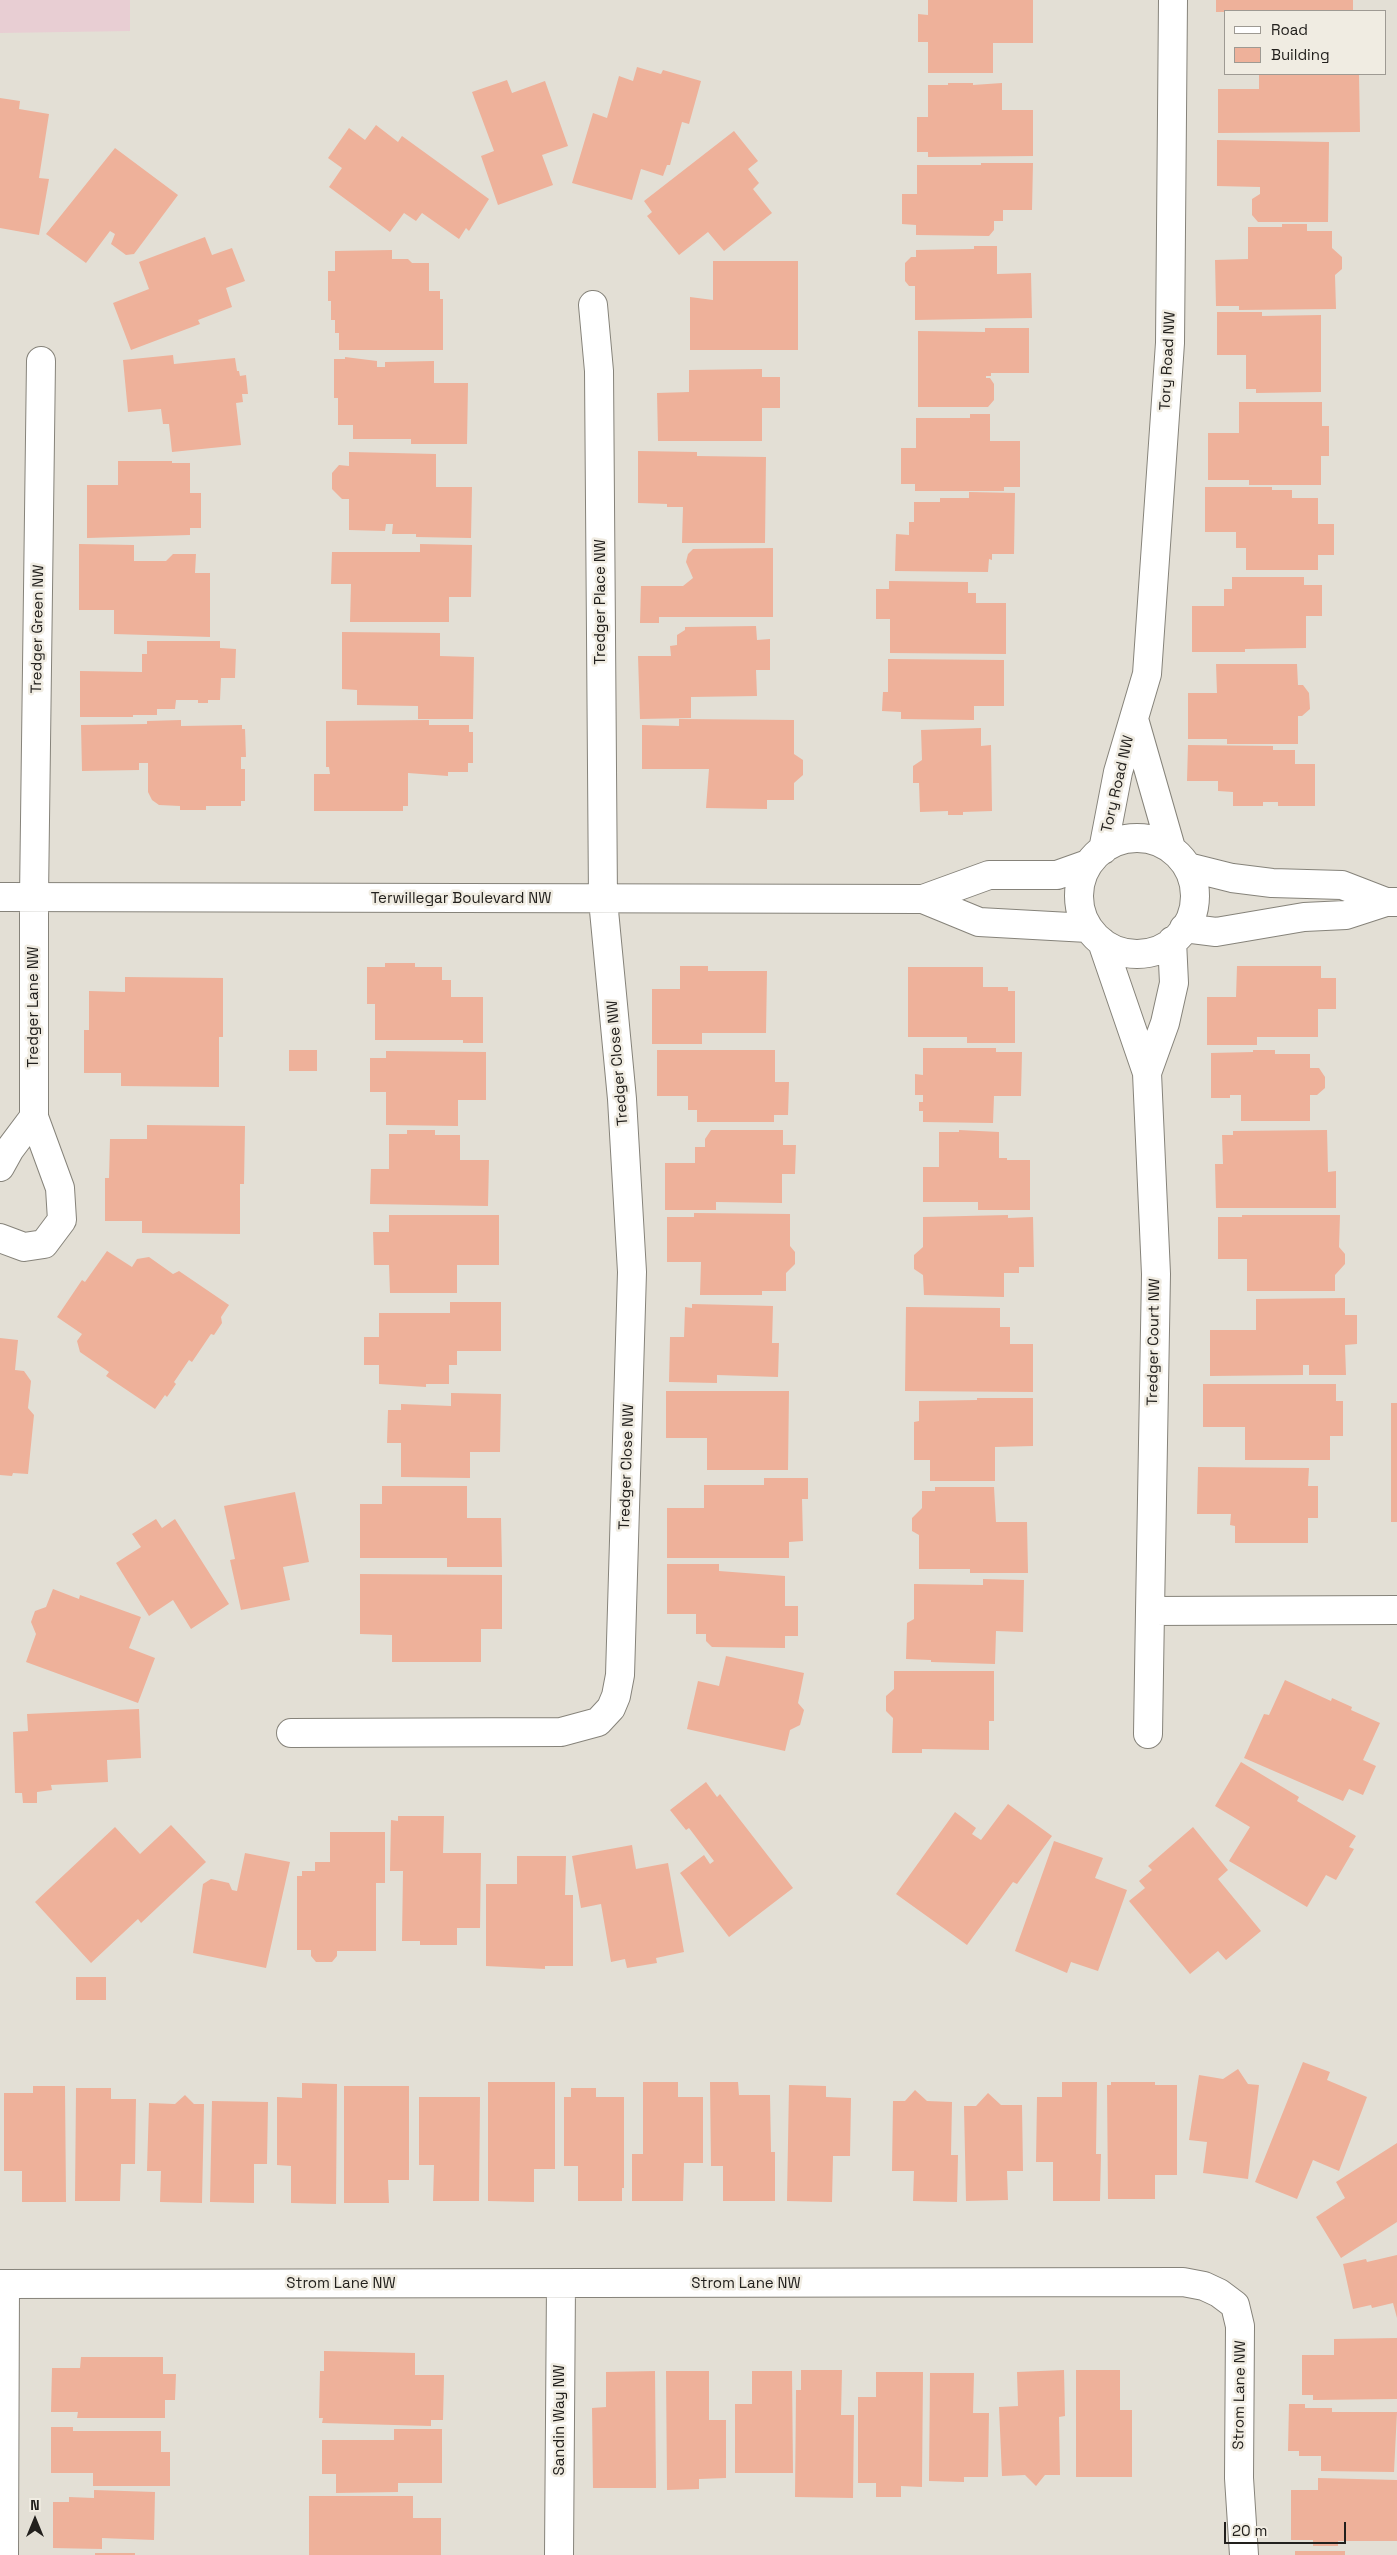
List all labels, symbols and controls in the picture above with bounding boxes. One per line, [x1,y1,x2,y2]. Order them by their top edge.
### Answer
legend [1224,10,1387,75]
text: Road [1271,20,1308,39]
text: Building [1271,45,1330,64]
street label: Tory Road NW [1156,311,1180,411]
street label: Tredger Place NW [592,539,610,665]
street label: Tredger Green NW [28,564,48,694]
street label: Tory Road NW [1098,734,1138,834]
street label: Terwillegar Boulevard NW [371,890,551,908]
street label: Tredger Lane NW [25,946,43,1068]
street label: Tredger Close NW [604,999,632,1127]
street label: Tredger Court NW [1144,1278,1164,1406]
street label: Tredger Close NW [616,1404,638,1530]
street label: Strom Lane NW [286,2275,396,2293]
street label: Strom Lane NW [691,2275,801,2293]
street label: Strom Lane NW [1230,2340,1250,2450]
street label: Sandin Way NW [551,2365,569,2475]
north arrow [10,2495,60,2545]
text: N [30,2496,40,2514]
scale bar [1227,2512,1350,2544]
text: 20 m [1232,2521,1267,2540]

